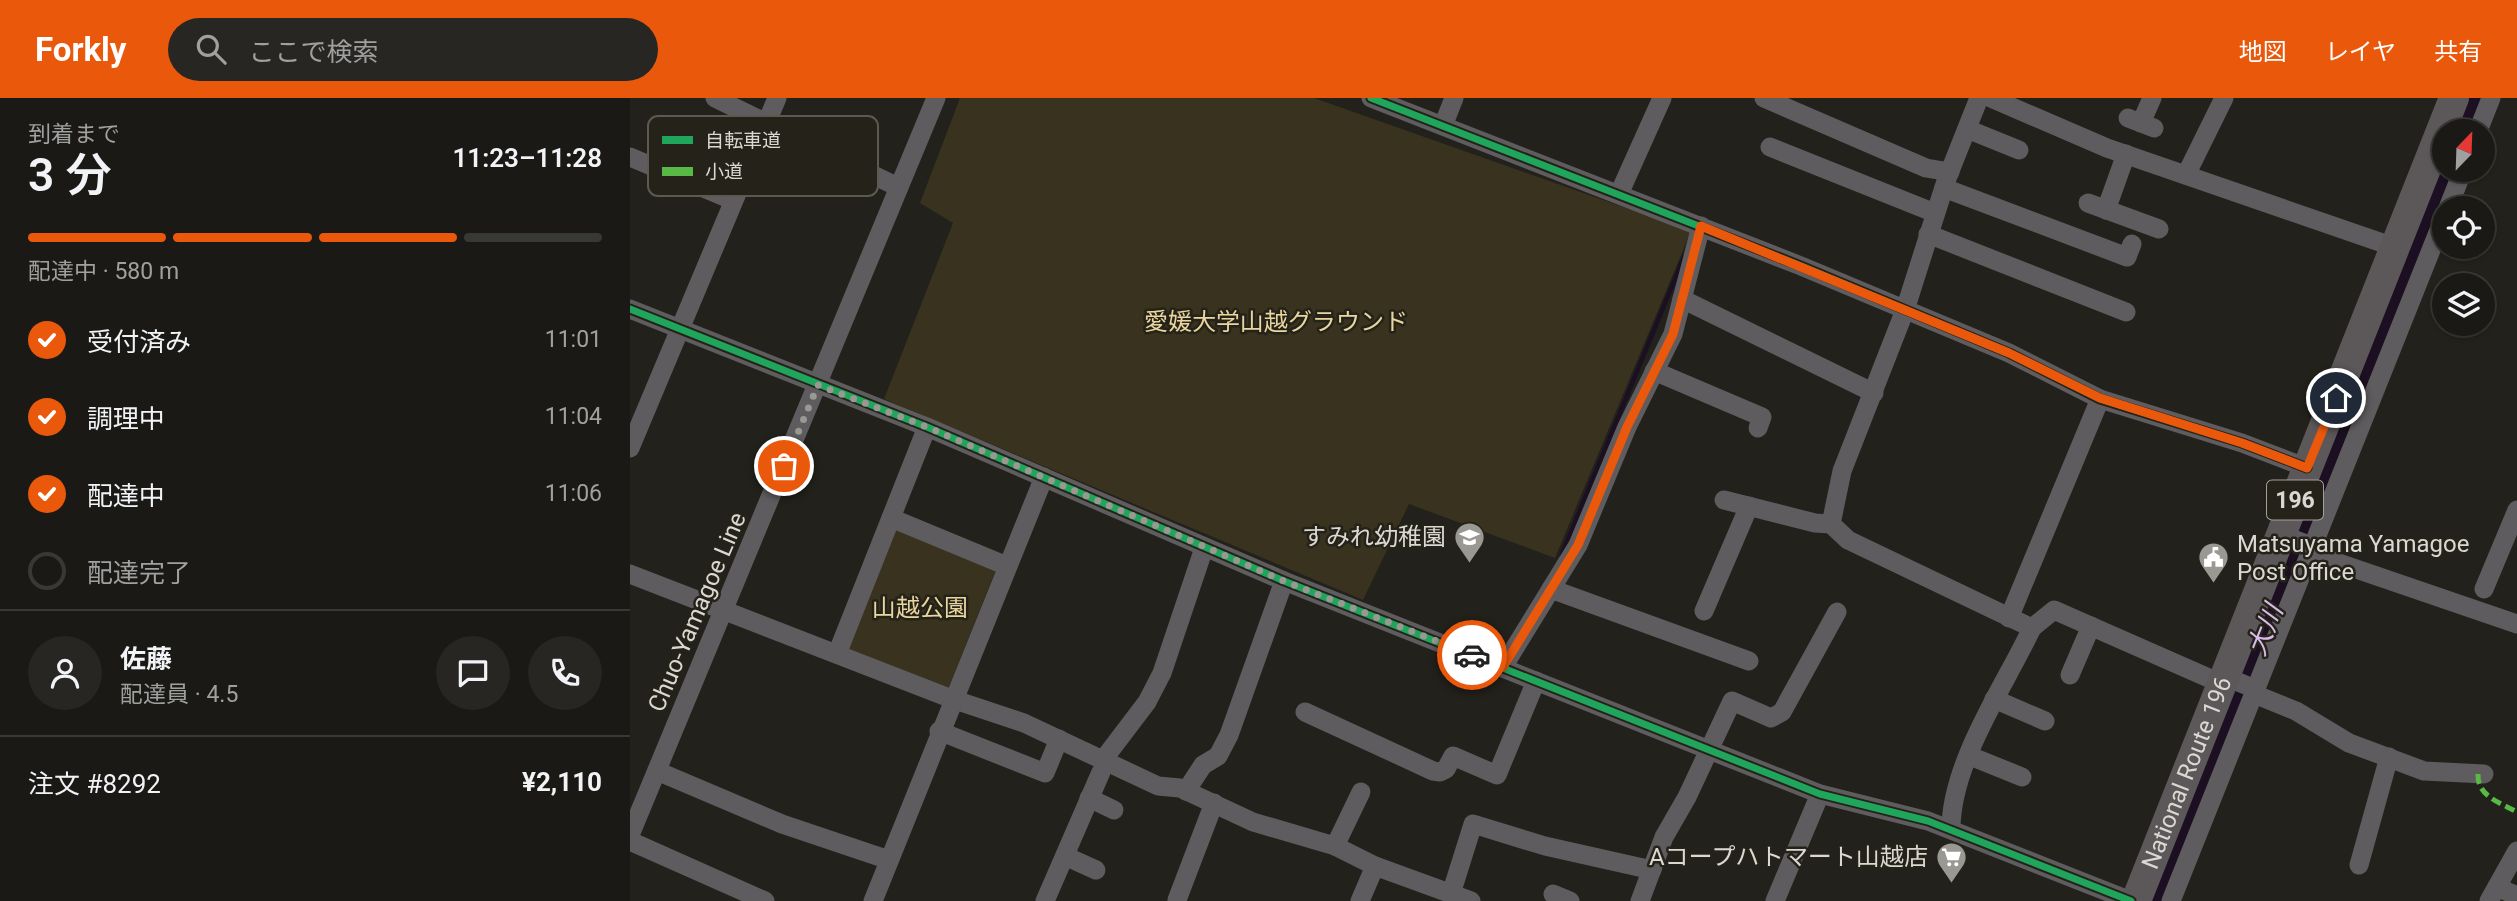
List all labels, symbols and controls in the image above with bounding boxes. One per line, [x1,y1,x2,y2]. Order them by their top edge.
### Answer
search box [168,18,658,81]
text: Forkly [35,30,126,69]
icon: search [192,30,230,68]
text: ここで検索 [248,37,378,67]
text: 地図 [2239,38,2287,66]
text: レイヤ [2325,38,2396,66]
text: 共有 [2434,38,2482,66]
legend [648,116,878,196]
north arrow [2432,119,2496,182]
map controls [2432,119,2495,336]
text: 到着まで [28,121,120,148]
text: 自転車道 [705,129,781,152]
text: 11:23–11:28 [452,143,602,173]
text: 3 分 [28,148,112,202]
text: 小道 [705,160,743,183]
button: locate [2432,196,2495,259]
text: 配達中 · 580 m [28,258,179,285]
button: layers [2432,273,2495,336]
park label: 愛媛大学山越グラウンド [1144,308,1408,336]
icon: check [28,321,66,359]
text: 11:01 [545,326,602,353]
text: 受付済み [87,327,191,357]
pin [2306,368,2366,428]
icon: home [2317,379,2355,417]
icon: check [28,398,66,436]
text: 11:04 [545,403,602,430]
text: 調理中 [87,404,165,434]
pin [754,436,814,496]
icon: bag [765,447,803,485]
icon: check [28,475,66,513]
text: 11:06 [545,480,602,507]
road number: 196 [2267,480,2323,520]
text: 配達中 [87,481,165,511]
street label: Chuo-Yamagoe Line [642,508,752,716]
school or university icon: すみれ幼稚園 [1452,520,1486,564]
place label: すみれ幼稚園 [1302,523,1446,551]
place label: Matsuyama Yamagoe Post Office [2237,530,2469,586]
public building icon: Matsuyama Yamagoe Post Office [2197,541,2231,585]
text: 配達完了 [87,558,191,588]
park label: 山越公園 [872,594,968,622]
water label: 大川 [2241,597,2290,660]
courier [1437,620,1507,690]
button: person [28,636,102,710]
button: chat [436,636,510,710]
button: phone [528,636,602,710]
icon: car [1453,636,1491,674]
text: 佐藤 [120,644,172,674]
street label: National Route 196 [2136,672,2237,873]
text: 配達員 · 4.5 [120,681,238,708]
text: ¥2,110 [522,767,602,797]
text: 注文 #8292 [28,769,161,799]
supermarket icon: Aコープハトマート山越店 [1934,840,1968,884]
place label: Aコープハトマート山越店 [1649,843,1928,871]

